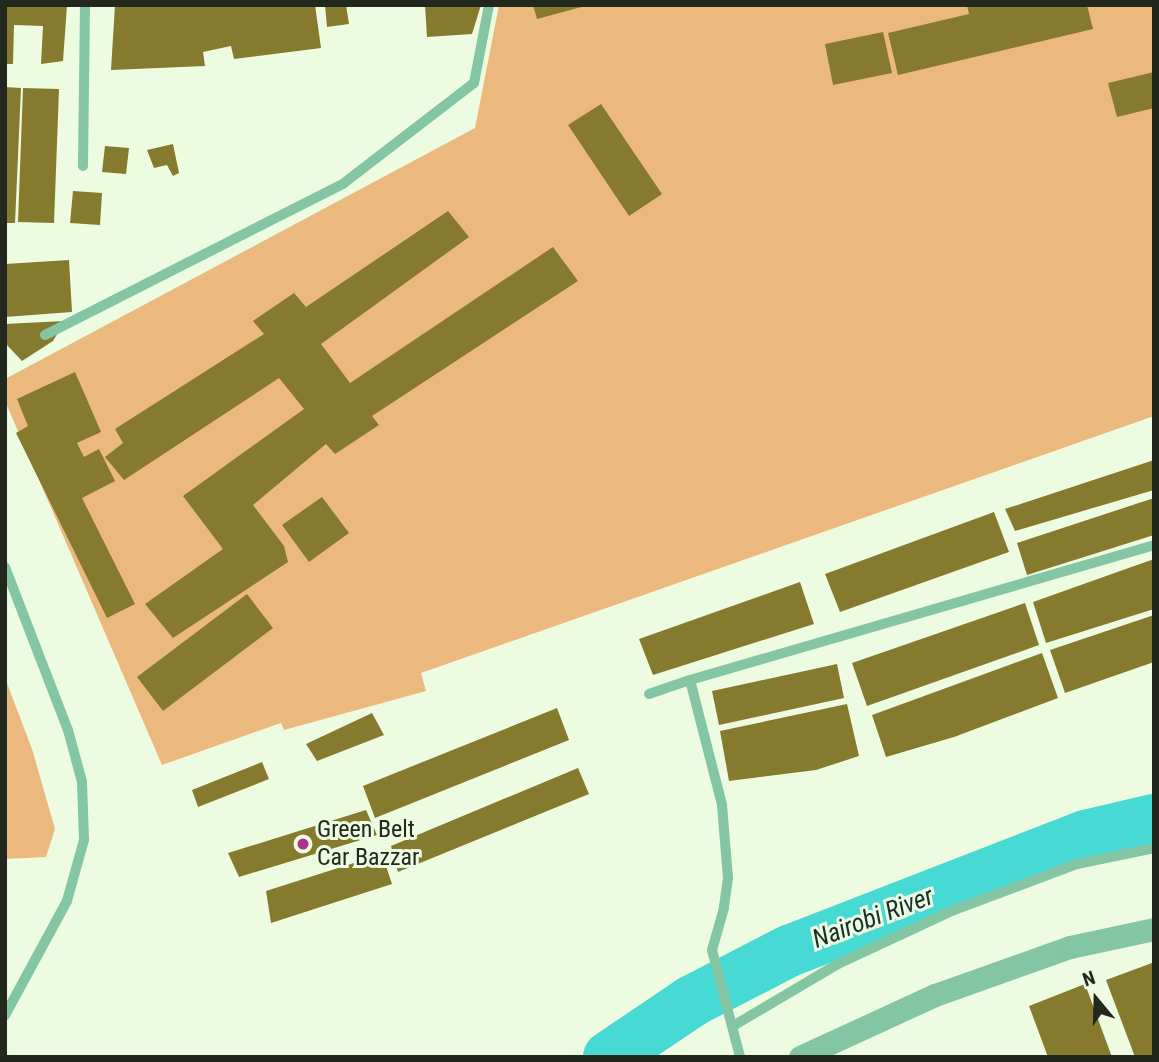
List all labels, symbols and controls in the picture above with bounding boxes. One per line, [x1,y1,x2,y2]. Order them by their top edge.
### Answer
place label: Green Belt Car Bazzar [317,816,419,872]
marker: Green Belt Car Bazzar [295,836,311,852]
water label: Nairobi River [808,881,938,955]
north arrow [1061,964,1131,1034]
text: N [1080,966,1098,991]

